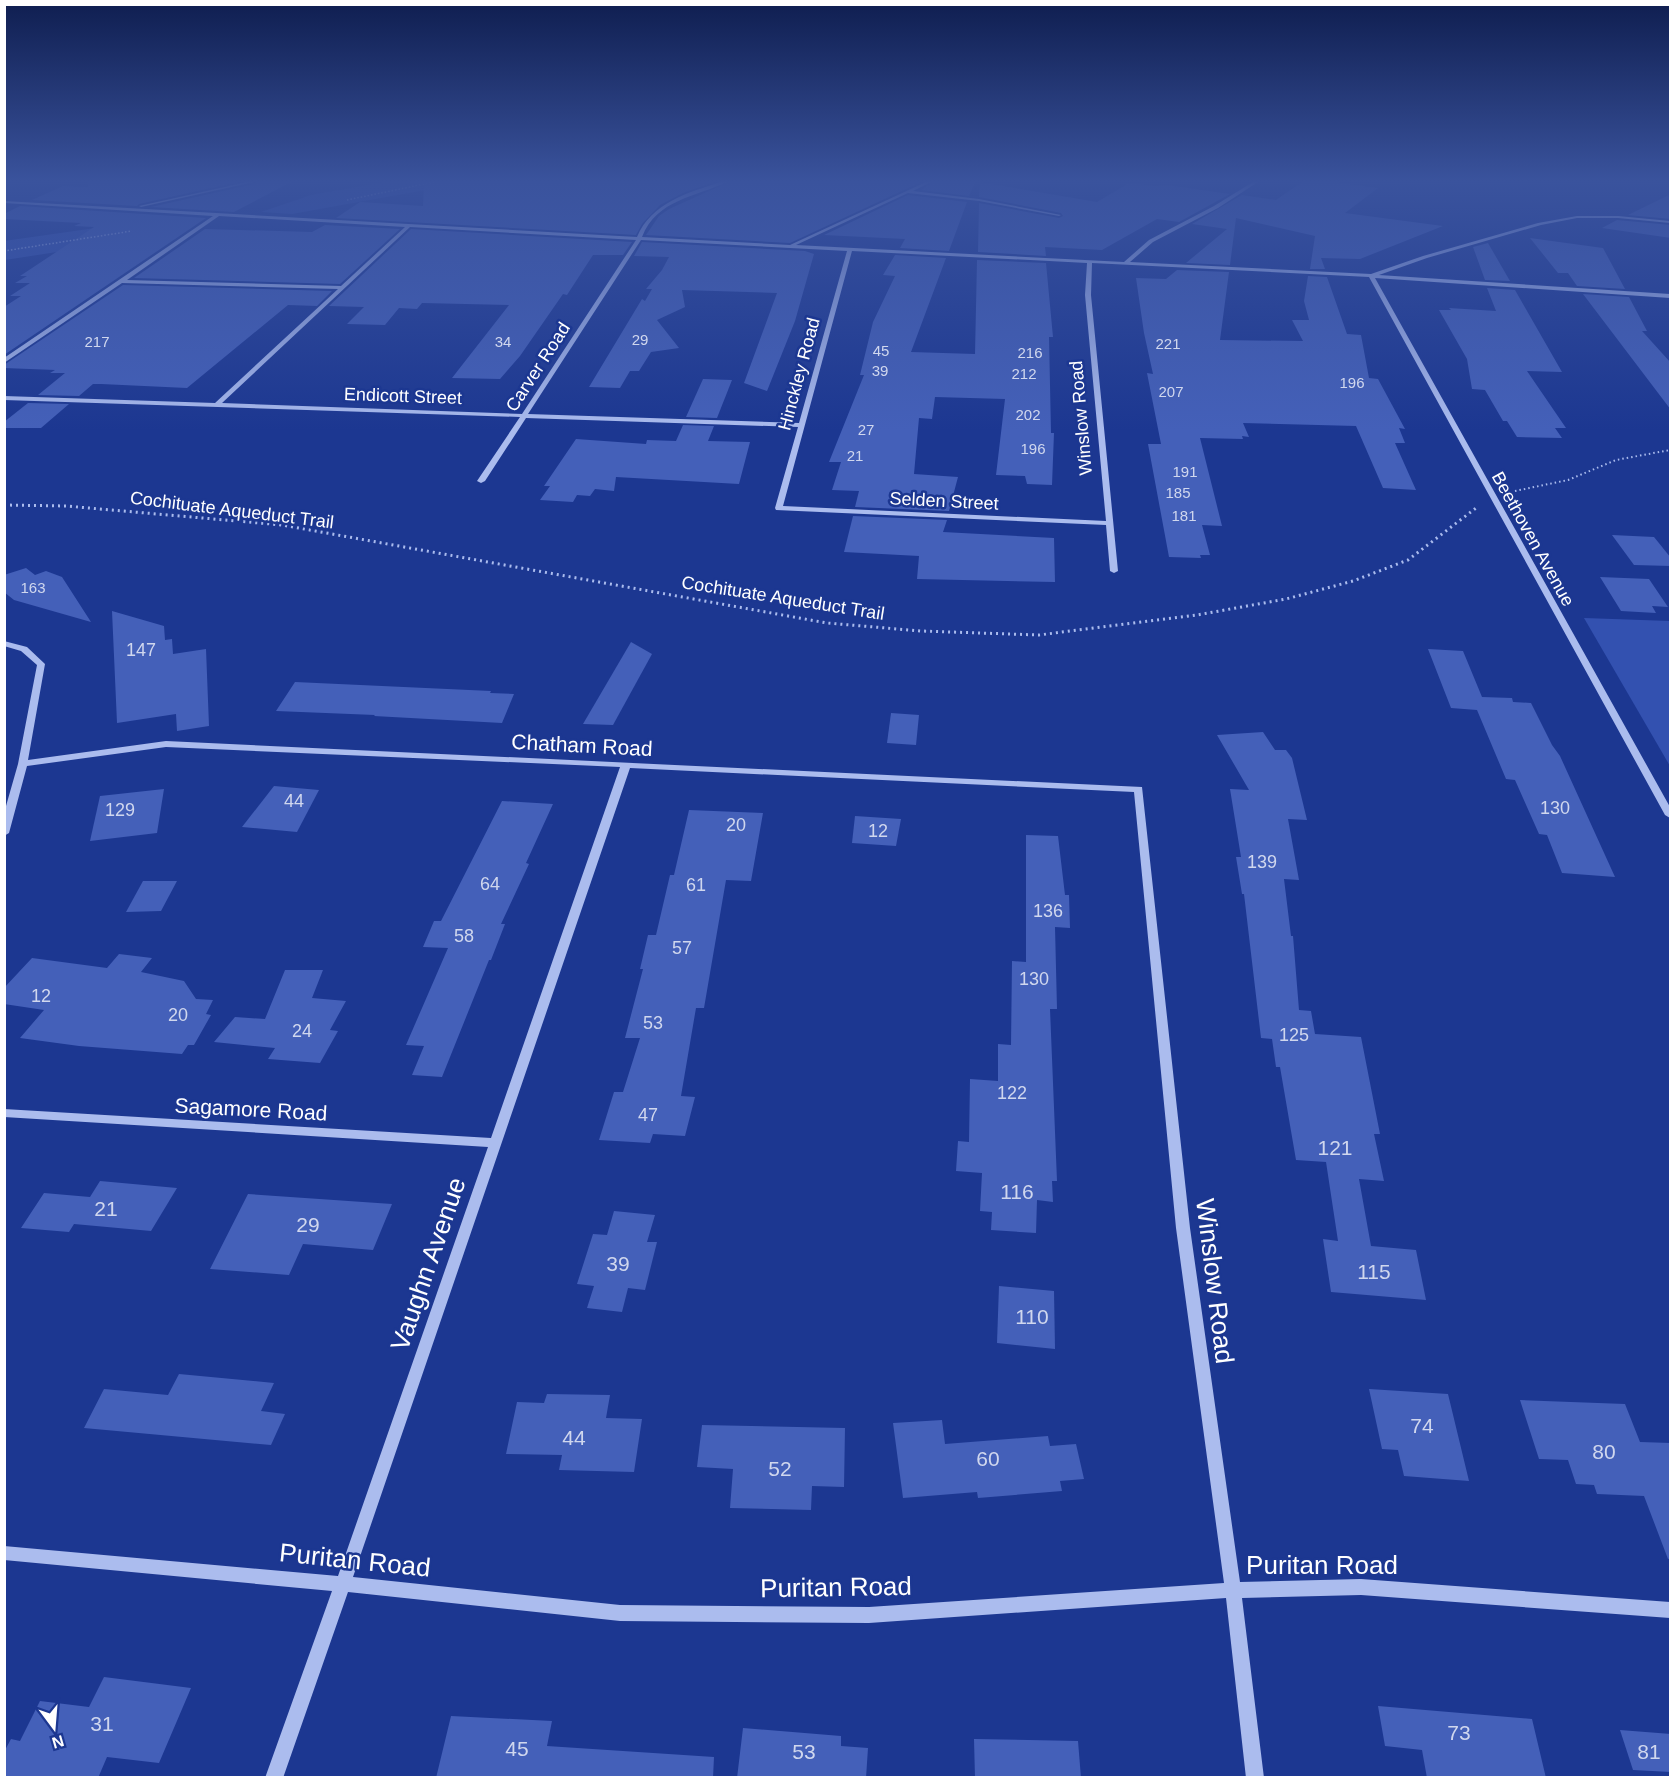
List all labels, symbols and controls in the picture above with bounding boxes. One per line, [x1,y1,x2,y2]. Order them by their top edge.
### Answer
street label: Hinckley Road [774,315,824,433]
street label: Carver Road [502,319,574,415]
house number: 29 [632,331,648,348]
house number: 217 [84,333,110,350]
house number: 34 [495,333,511,350]
house number: 221 [1155,335,1181,352]
house number: 45 [873,342,889,359]
house number: 216 [1017,344,1043,361]
street label: Winslow Road [1066,360,1096,476]
house number: 39 [872,362,888,379]
house number: 212 [1011,365,1037,382]
house number: 196 [1339,374,1365,391]
house number: 207 [1158,383,1184,400]
street label: Endicott Street [344,384,462,408]
house number: 202 [1015,406,1041,423]
house number: 27 [858,421,874,438]
house number: 196 [1020,440,1046,457]
house number: 21 [847,447,863,464]
house number: 191 [1172,463,1198,480]
street label: Beethoven Avenue [1488,468,1578,610]
house number: 185 [1165,484,1191,501]
street label: Cochituate Aqueduct Trail [129,488,335,532]
street label: Selden Street [889,488,999,514]
house number: 181 [1171,507,1197,524]
street label: Cochituate Aqueduct Trail [680,572,886,624]
house number: 163 [20,579,46,596]
house number: 147 [126,640,156,660]
street label: Chatham Road [511,730,653,760]
house number: 44 [284,791,304,811]
house number: 130 [1540,798,1570,818]
house number: 129 [105,800,135,820]
house number: 20 [726,815,746,835]
house number: 12 [868,821,888,841]
house number: 139 [1247,852,1277,872]
house number: 64 [480,874,500,894]
house number: 61 [686,875,706,895]
house number: 136 [1033,901,1063,921]
house number: 58 [454,926,474,946]
house number: 57 [672,938,692,958]
house number: 130 [1019,969,1049,989]
house number: 12 [31,986,51,1006]
house number: 20 [168,1005,188,1025]
house number: 53 [643,1013,663,1033]
house number: 24 [292,1021,312,1041]
house number: 125 [1279,1025,1309,1045]
house number: 122 [997,1083,1027,1103]
street label: Sagamore Road [174,1094,328,1124]
house number: 47 [638,1105,658,1125]
house number: 121 [1317,1136,1353,1159]
street label: Vaughn Avenue [384,1173,472,1355]
house number: 116 [1000,1180,1034,1203]
house number: 21 [94,1197,118,1220]
street label: Winslow Road [1190,1197,1240,1365]
house number: 29 [296,1213,320,1236]
house number: 39 [606,1252,630,1275]
house number: 115 [1357,1260,1391,1283]
house number: 110 [1015,1305,1049,1328]
house number: 74 [1410,1414,1434,1437]
house number: 44 [562,1426,586,1449]
house number: 80 [1592,1440,1616,1463]
house number: 60 [976,1447,1000,1470]
house number: 52 [768,1457,792,1480]
street label: Puritan Road [278,1537,432,1583]
street label: Puritan Road [1246,1550,1398,1580]
street label: Puritan Road [760,1571,912,1603]
north arrow [24,1698,84,1758]
house number: 31 [90,1712,114,1735]
house number: 73 [1447,1721,1471,1744]
text: N [50,1732,66,1752]
house number: 45 [505,1737,529,1760]
house number: 53 [792,1740,816,1763]
house number: 81 [1637,1740,1661,1763]

